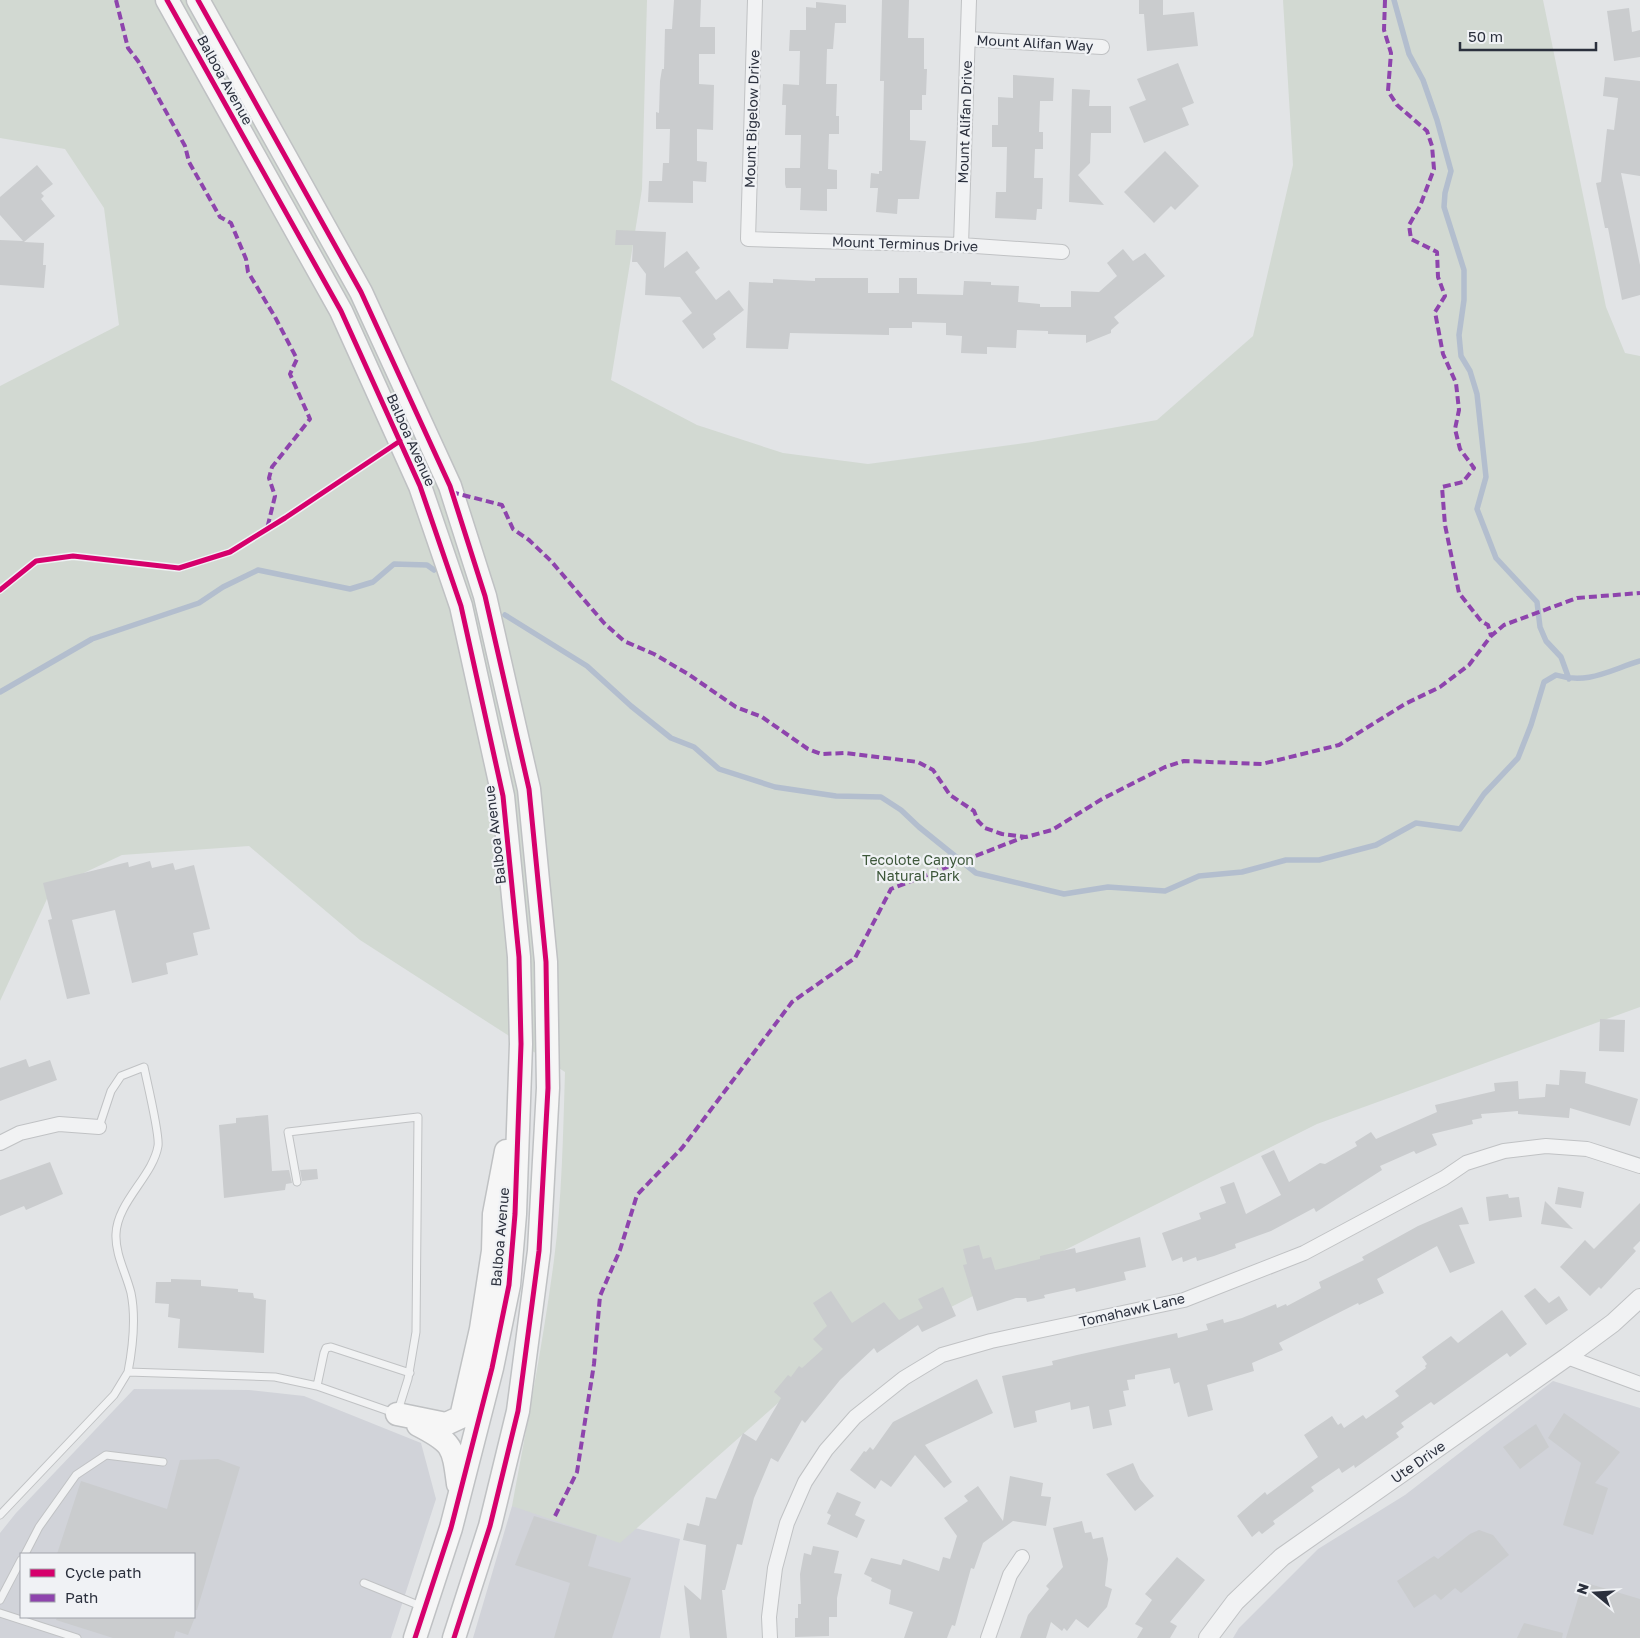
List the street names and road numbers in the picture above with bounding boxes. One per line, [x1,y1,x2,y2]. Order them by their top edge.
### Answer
street label: Mount Alifan Way [976,31,1094,54]
street label: Balboa Avenue [194,32,257,127]
street label: Mount Bigelow Drive [741,49,762,188]
street label: Mount Alifan Drive [954,60,975,184]
street label: Mount Terminus Drive [832,232,978,255]
street label: Balboa Avenue [383,391,439,489]
street label: Balboa Avenue [480,785,509,886]
street label: Balboa Avenue [487,1187,512,1287]
street label: Tomahawk Lane [1077,1289,1186,1330]
street label: Ute Drive [1387,1437,1448,1486]

